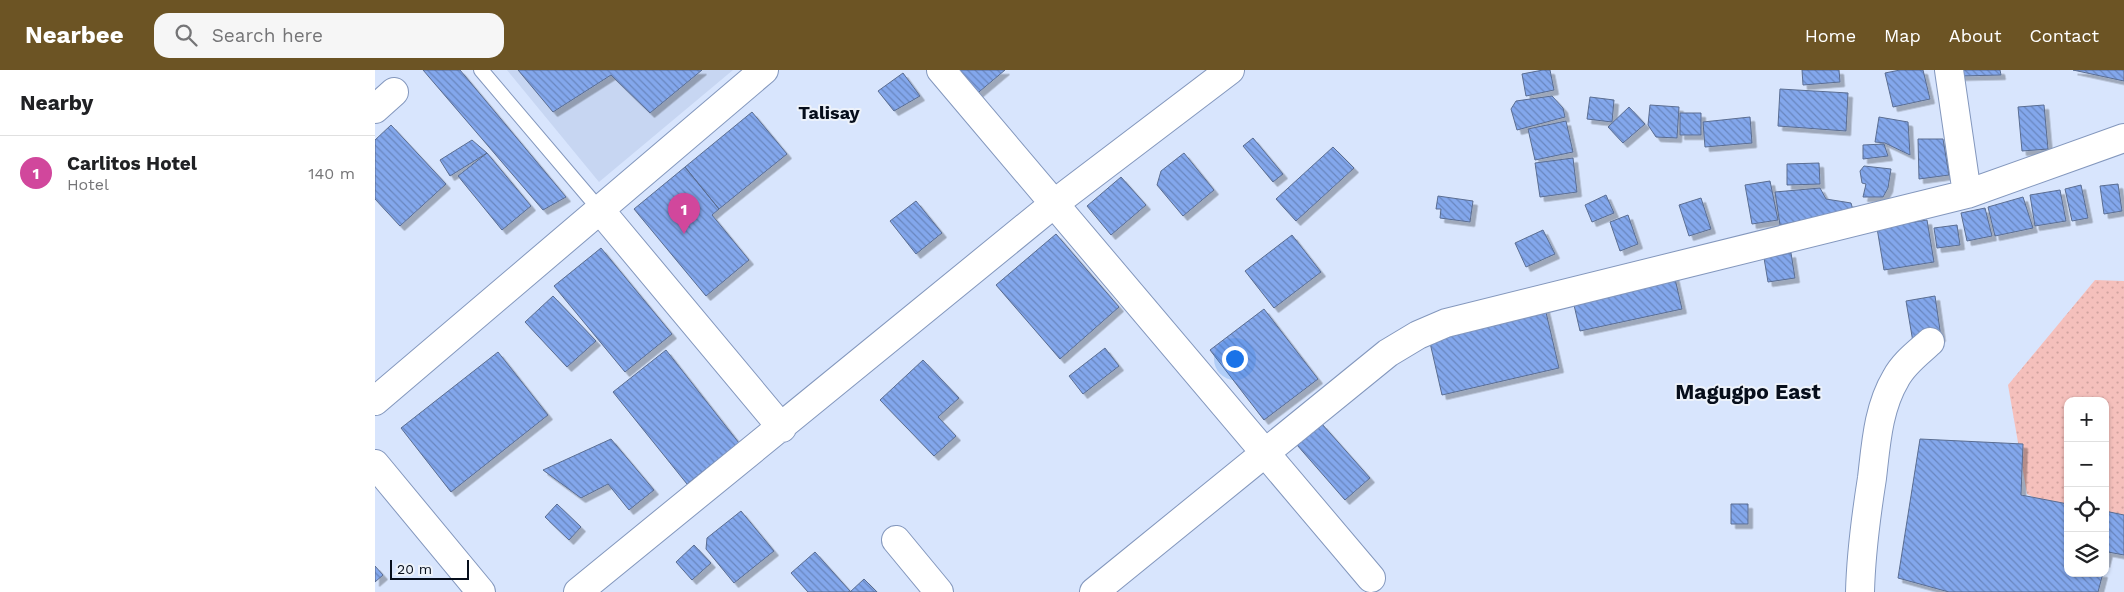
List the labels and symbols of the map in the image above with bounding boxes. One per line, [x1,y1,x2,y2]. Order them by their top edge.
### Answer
district label: Talisay [798,102,861,123]
pin: 1 [668,193,700,234]
your location [1222,346,1248,372]
district label: Magugpo East [1675,379,1821,404]
scale bar [390,557,469,580]

